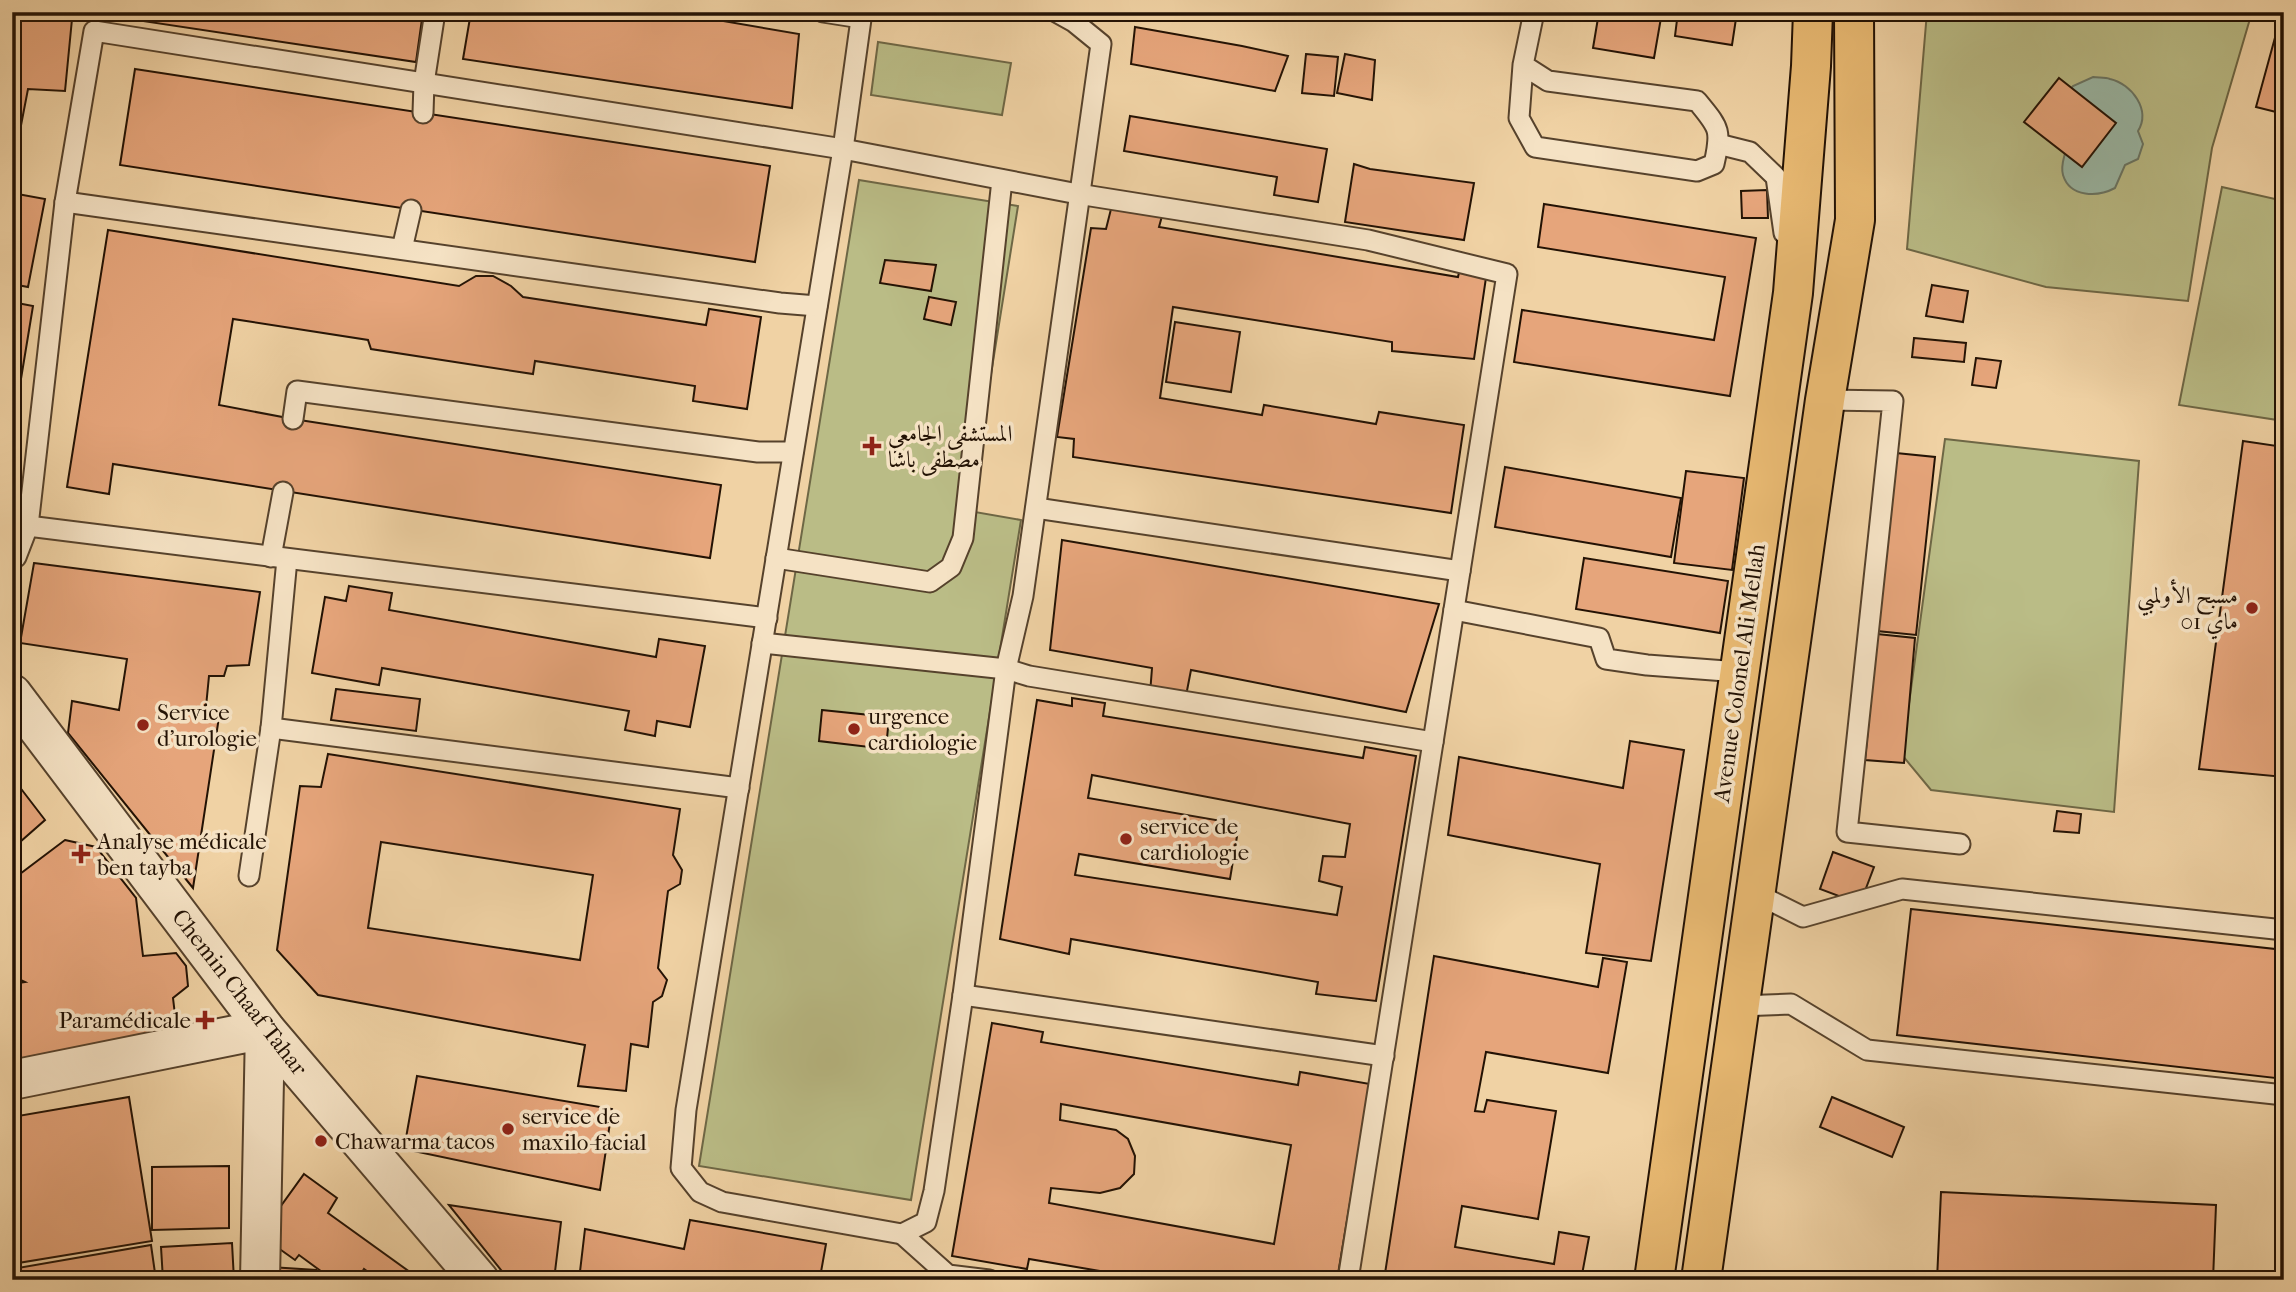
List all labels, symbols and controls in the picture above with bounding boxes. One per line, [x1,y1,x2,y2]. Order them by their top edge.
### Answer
place label: المستشفى الجامعي مصطفى باشا [888,420,1013,476]
marker: المستشفى الجامعي مصطفى باشا [862,436,882,456]
street label: Avenue Colonel Ali Mellah [1708,542,1771,805]
place label: مسبح الأولمبي 01 ماي [2137,579,2238,640]
marker: مسبح الأولمبي 01 ماي [2244,600,2260,616]
place label: Service d'urologie [157,699,257,752]
place label: urgence cardiologie [867,703,977,756]
marker: Service d'urologie [135,717,151,733]
marker: urgence cardiologie [846,721,862,737]
place label: service de cardiologie [1140,813,1249,866]
place label: Analyse médicale ben tayba [96,828,267,881]
marker: service de cardiologie [1118,831,1134,847]
marker: Analyse médicale ben tayba [71,844,91,864]
street label: Chemin Chaaf Tahar [166,904,313,1081]
place label: Paramédicale [58,1007,191,1034]
marker: Paramédicale [197,1012,213,1028]
place label: service de maxilo-facial [522,1103,647,1156]
marker: service de maxilo-facial [500,1121,516,1137]
place label: Chawarma tacos [335,1128,495,1155]
marker: Chawarma tacos [313,1133,329,1149]

